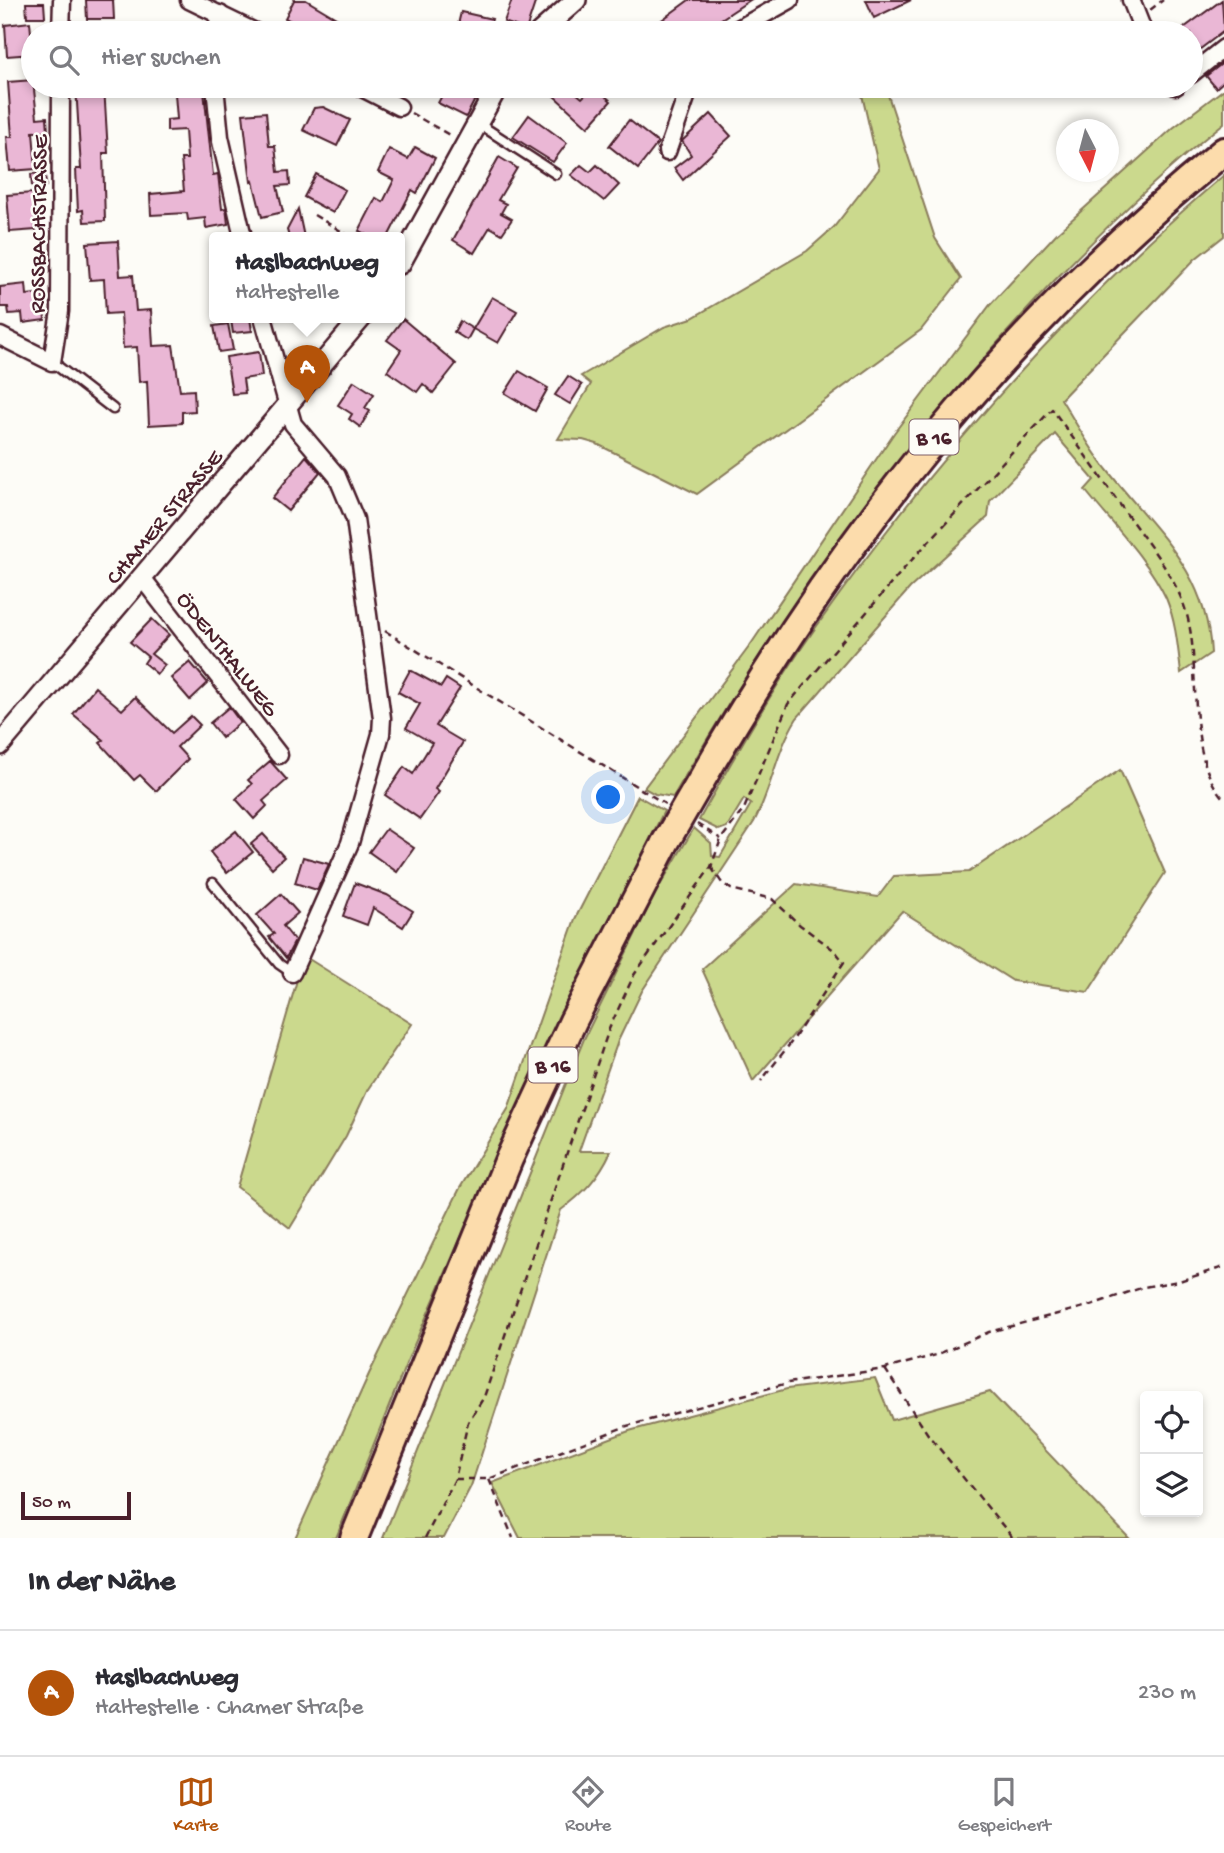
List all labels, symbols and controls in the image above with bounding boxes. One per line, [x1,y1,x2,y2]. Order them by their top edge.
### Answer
search box [21,21,1203,98]
icon: search [45,41,83,79]
text: Hier suchen [101,44,221,75]
north arrow [1056,119,1119,182]
street label: ROSSBACHSTRASSE [25,133,56,314]
popup [209,232,405,323]
text: Haslbachweg [235,249,379,280]
text: Haltestelle [235,280,339,307]
pin: A [284,345,330,403]
road number: B 16 [909,420,958,454]
street label: CHAMER STRASSE [101,444,231,591]
street label: ÖDENTHALWEG [169,588,284,724]
your location [591,780,625,814]
road number: B 16 [528,1048,578,1082]
map controls [1140,1391,1203,1517]
button: locate [1140,1391,1203,1454]
button: layers [1140,1454,1203,1517]
scale bar [21,1489,131,1521]
text: 50 m [32,1492,71,1515]
text: In der Nähe [28,1566,175,1601]
text: Haslbachweg [95,1664,239,1695]
text: A [44,1680,58,1707]
text: 230 m [1138,1680,1196,1707]
text: Haltestelle · Chamer Straße [95,1695,363,1722]
tab: Karte [173,1773,219,1838]
tab: Route [565,1773,611,1838]
tab: Gespeichert [958,1773,1051,1838]

